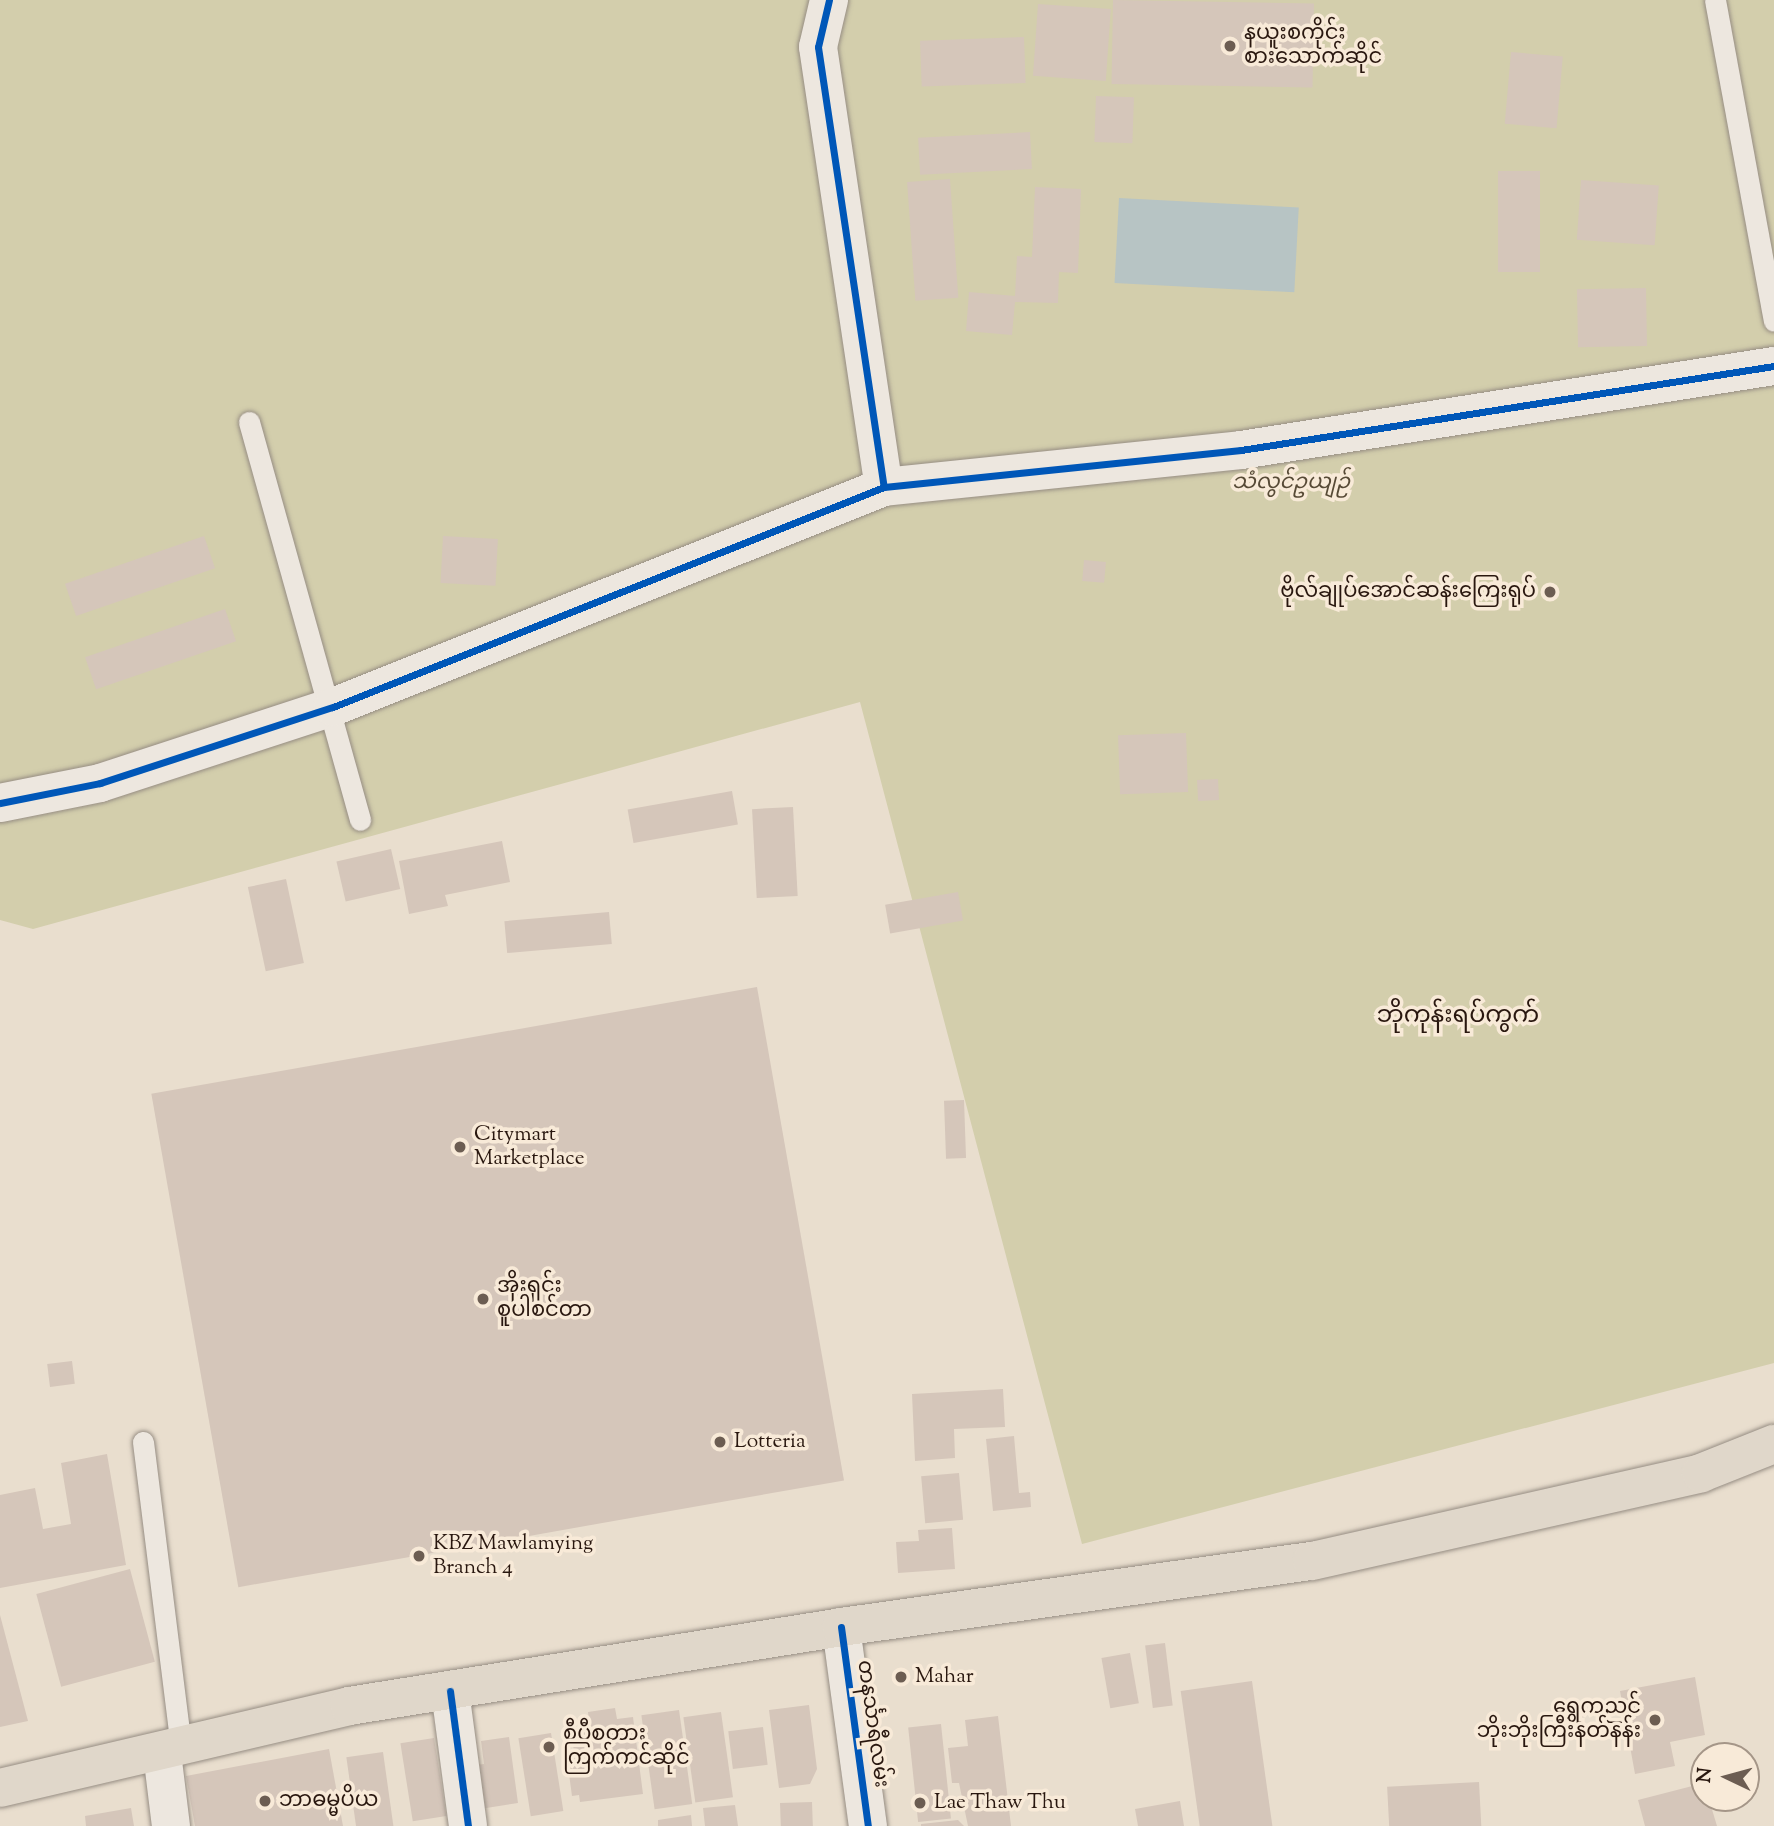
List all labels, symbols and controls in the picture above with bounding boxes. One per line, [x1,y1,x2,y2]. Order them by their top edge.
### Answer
place label: နယူးစကိုင်း စားသောက်ဆိုင် [1244,21,1382,71]
marker: နယူးစကိုင်း စားသောက်ဆိုင် [1222,38,1238,54]
park label: သံလွင်ဥယျဉ် [1232,470,1350,496]
place label: ဗိုလ်ချုပ်အောင်ဆန်းကြေးရုပ် [1280,579,1536,605]
marker: ဗိုလ်ချုပ်အောင်ဆန်းကြေးရုပ် [1542,584,1558,600]
district label: ဘိုကုန်းရပ်ကွက် [1377,1003,1539,1031]
place label: Citymart Marketplace [474,1122,584,1172]
marker: Citymart Marketplace [452,1139,468,1155]
place label: အိုးရှင်း စူပါစင်တာ [497,1274,592,1324]
marker: အိုးရှင်း စူပါစင်တာ [475,1291,491,1307]
place label: Lotteria [734,1429,806,1455]
marker: Lotteria [712,1434,728,1450]
place label: KBZ Mawlamying Branch 4 [433,1531,593,1581]
marker: KBZ Mawlamying Branch 4 [411,1548,427,1564]
street label: တနင်္သာရီလမ်း [851,1659,893,1789]
place label: Mahar [915,1664,974,1690]
marker: Mahar [893,1669,909,1685]
place label: ရွှေကညင် ဘိုးဘိုးကြီးနတ်နန်း [1477,1695,1641,1745]
marker: ရွှေကညင် ဘိုးဘိုးကြီးနတ်နန်း [1647,1712,1663,1728]
place label: စီပီစတား ကြက်ကင်ဆိုင် [563,1722,690,1772]
marker: စီပီစတား ကြက်ကင်ဆိုင် [541,1739,557,1755]
north arrow [1690,1742,1760,1812]
text: N [1691,1767,1720,1784]
place label: ဘာဓမ္မပိယ [279,1788,378,1814]
place label: Lae Thaw Thu [934,1790,1066,1816]
marker: ဘာဓမ္မပိယ [257,1793,273,1809]
marker: Lae Thaw Thu [912,1795,928,1811]

